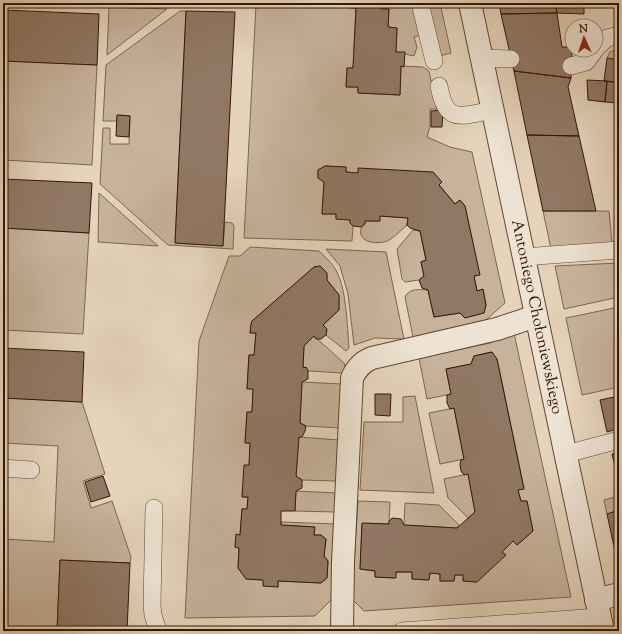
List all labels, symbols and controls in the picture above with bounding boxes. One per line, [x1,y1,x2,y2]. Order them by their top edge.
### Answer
north arrow [564,18,604,58]
text: N [578,21,589,37]
street label: Antoniego Chołoniewskiego [505,218,568,417]

